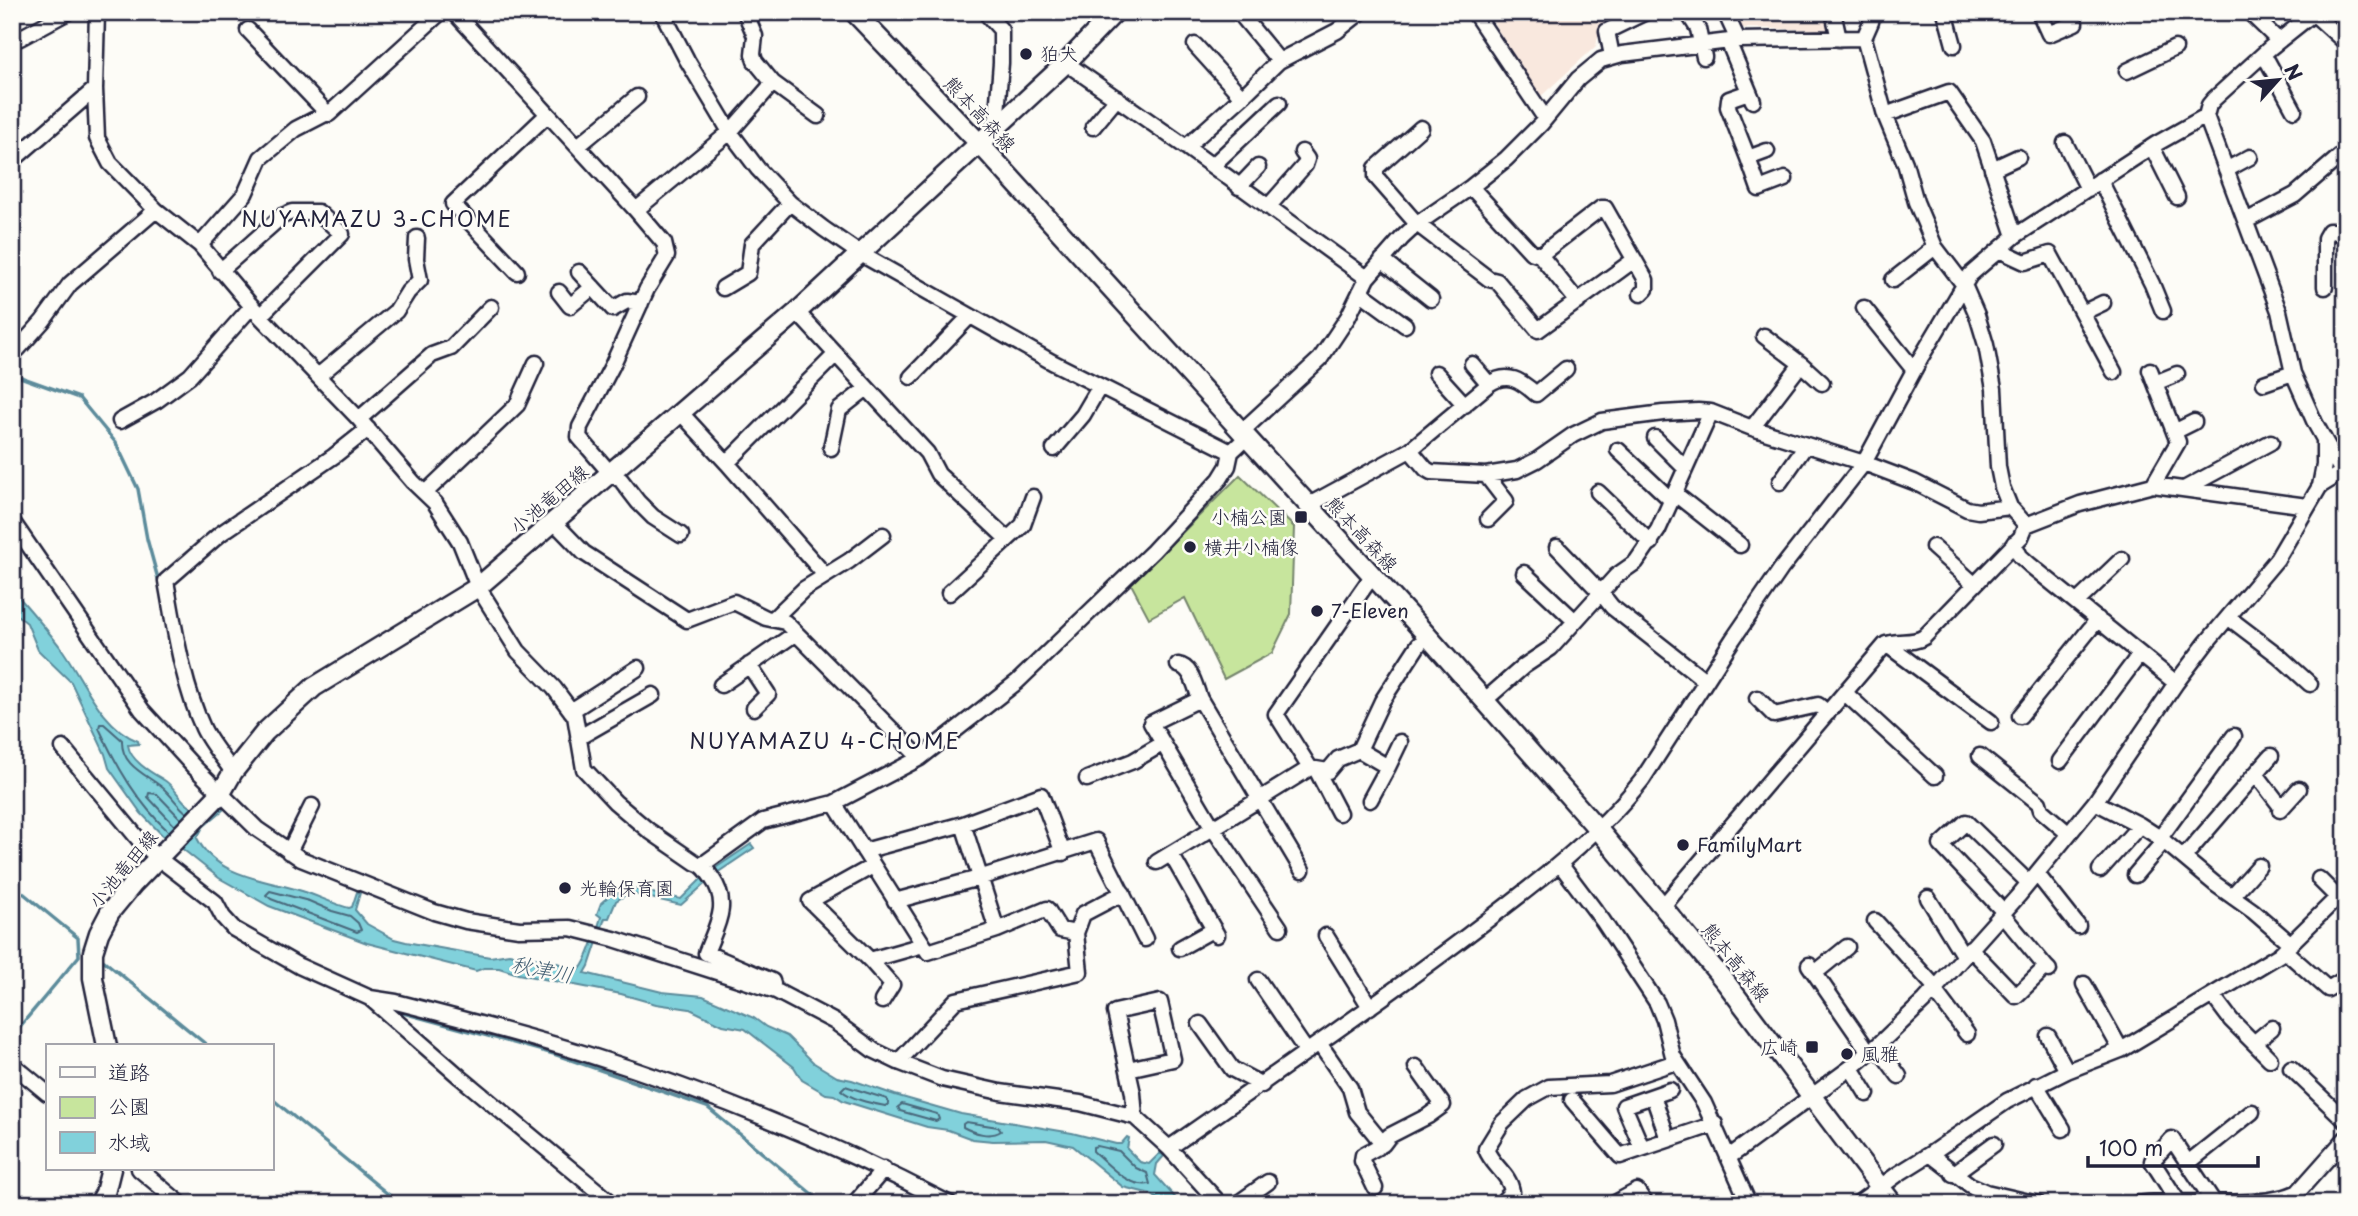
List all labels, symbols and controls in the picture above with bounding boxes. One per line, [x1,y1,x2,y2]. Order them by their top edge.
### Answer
place label: 狛犬 [1040,39,1078,67]
marker: 狛犬 [1018,46,1034,62]
north arrow [2242,46,2312,116]
text: N [2278,59,2310,85]
street label: 熊本高森線 [938,69,1023,158]
district label: NUYAMAZU 3-CHOME [241,202,513,234]
street label: 小池竜田線 [503,457,594,539]
street label: 熊本高森線 [1320,489,1405,578]
place label: 小楠公園 [1211,502,1287,530]
marker: 小楠公園 [1293,509,1309,525]
place label: 横井小楠像 [1204,532,1299,560]
marker: 横井小楠像 [1182,539,1198,555]
place label: 7-Eleven [1331,596,1409,624]
marker: 7-Eleven [1309,603,1325,619]
district label: NUYAMAZU 4-CHOME [689,724,961,756]
street label: 小池竜田線 [81,823,163,914]
place label: FamilyMart [1697,830,1802,858]
marker: FamilyMart [1675,837,1691,853]
place label: 光輪保育園 [579,873,674,901]
marker: 光輪保育園 [557,880,573,896]
street label: 熊本高森線 [1696,916,1778,1007]
water label: 秋津川 [508,946,576,990]
place label: 広崎 [1760,1032,1798,1060]
marker: 広崎 [1804,1039,1820,1055]
place label: 風雅 [1861,1039,1899,1067]
legend [46,1044,273,1170]
marker: 風雅 [1839,1046,1855,1062]
text: 道路 [108,1055,150,1087]
text: 公園 [108,1089,150,1121]
text: 水域 [108,1125,150,1157]
scale bar [2088,1125,2258,1169]
text: 100 m [2099,1131,2163,1163]

